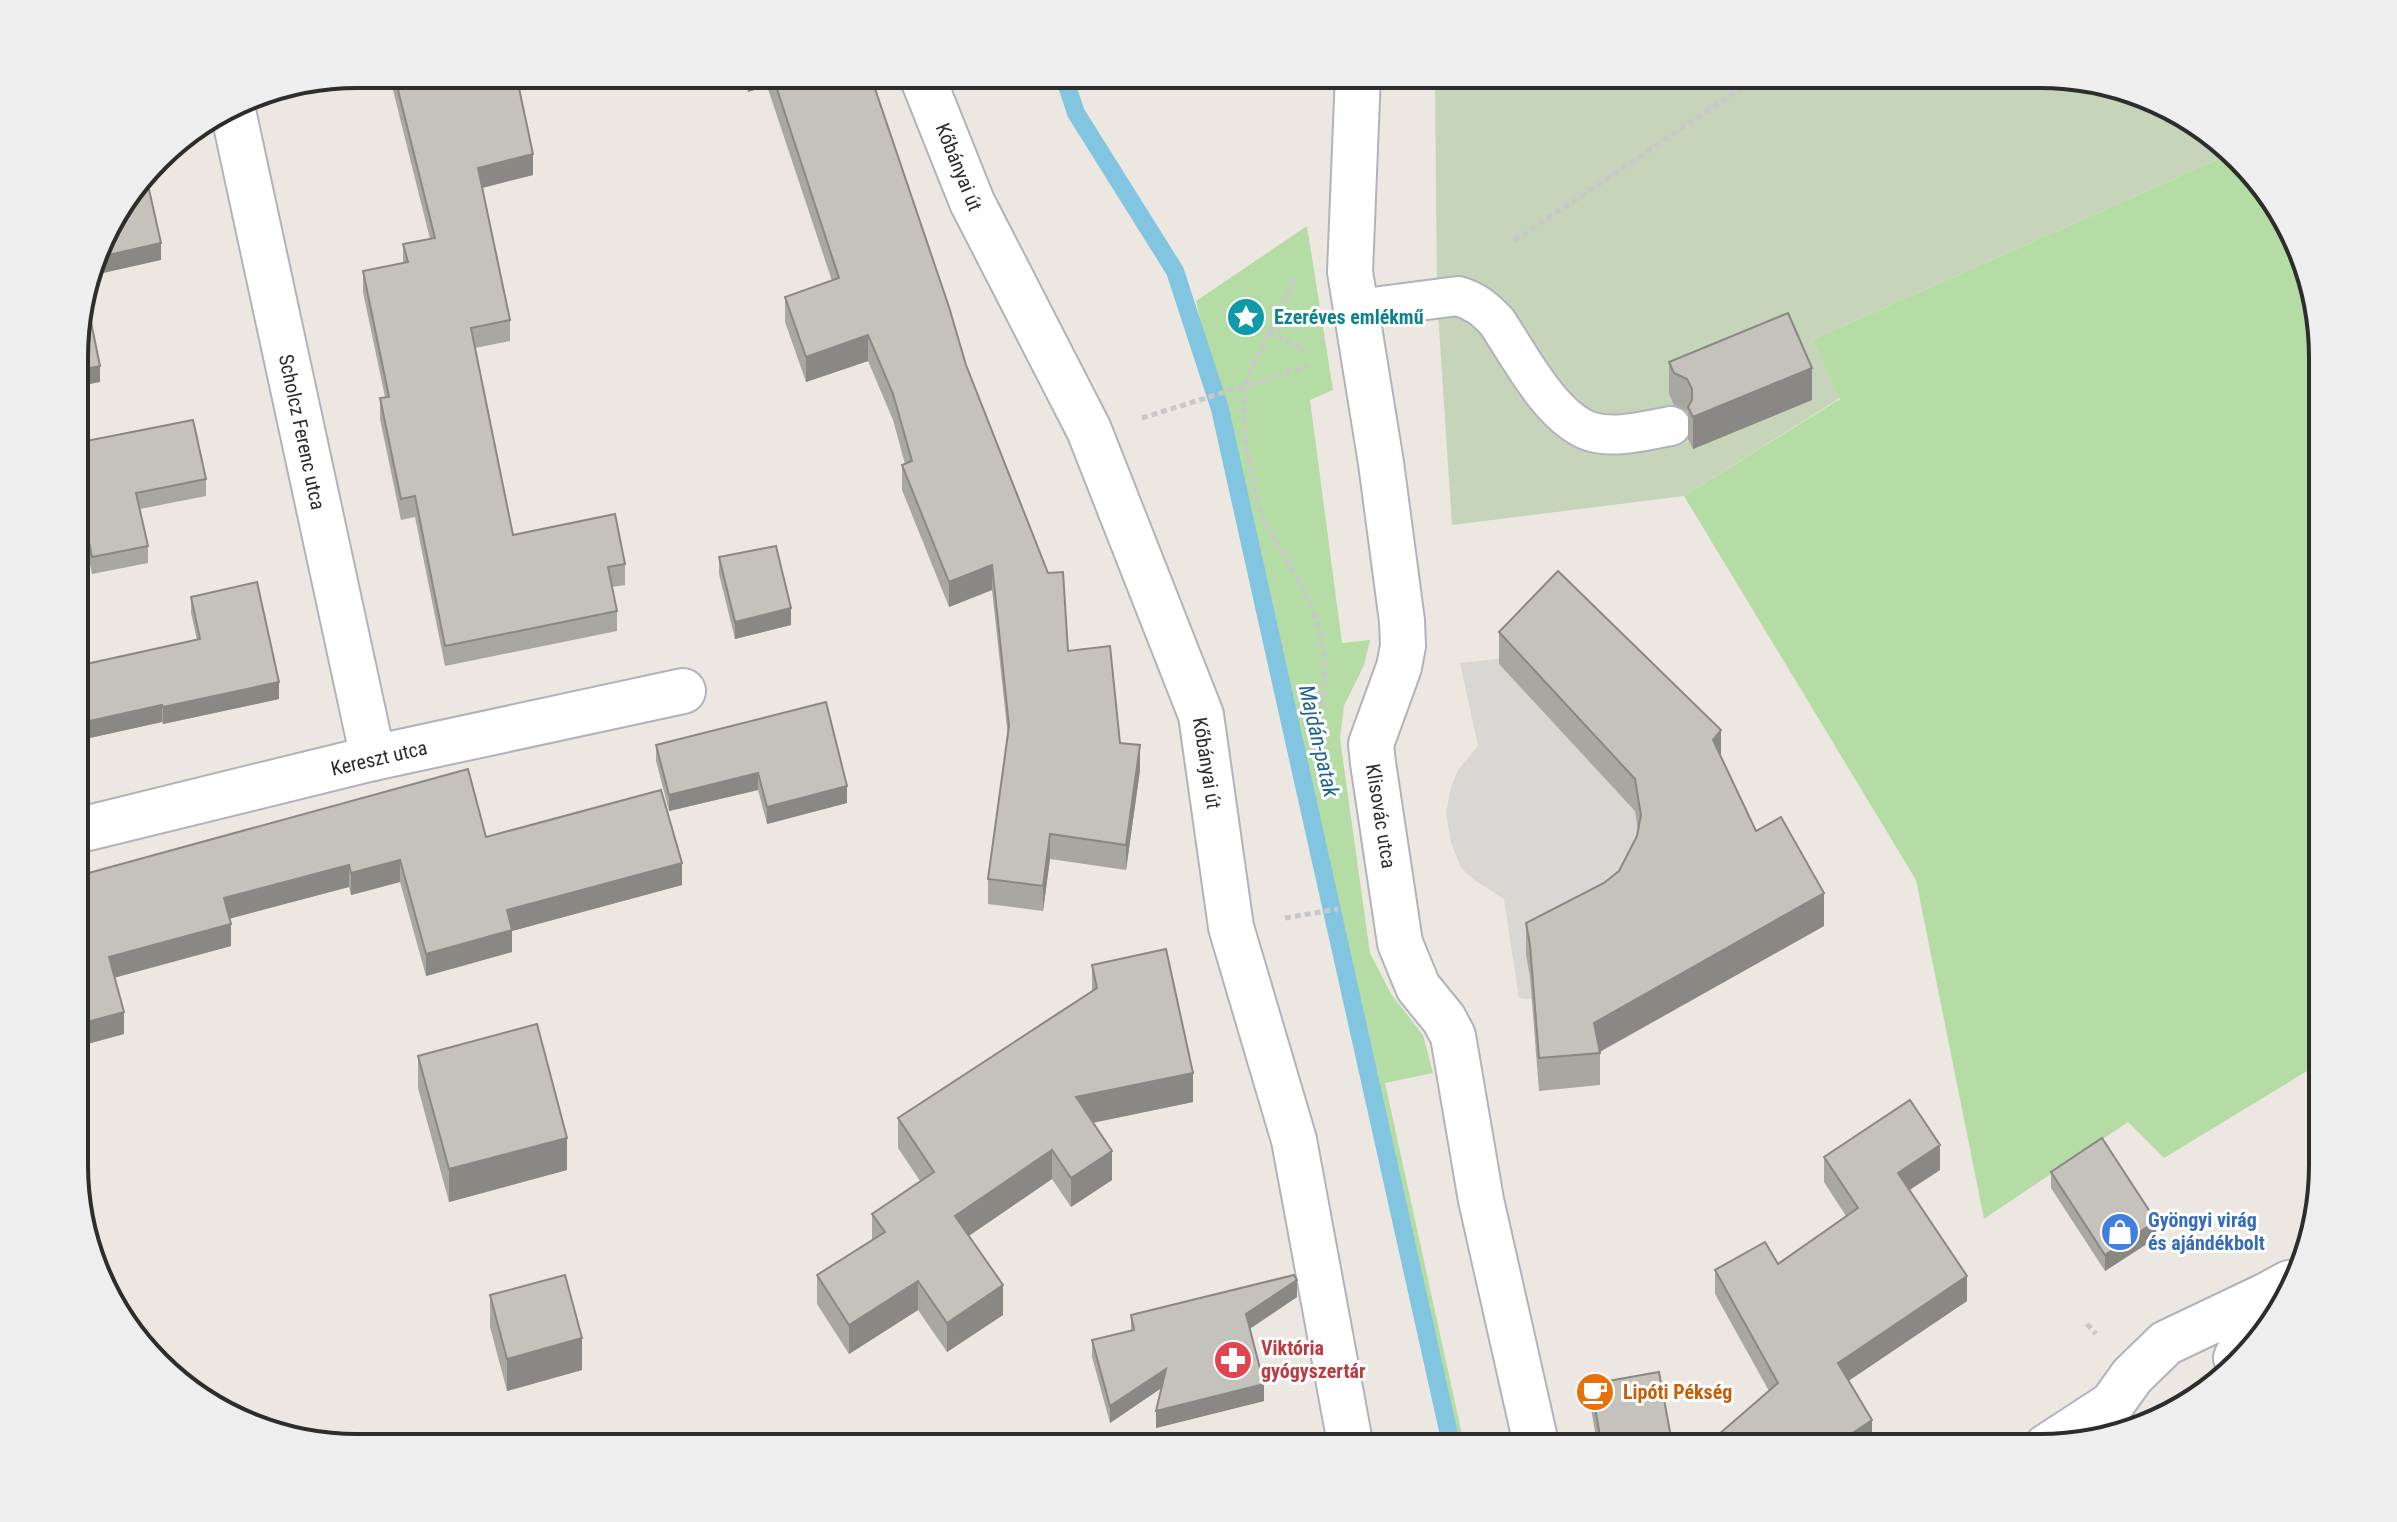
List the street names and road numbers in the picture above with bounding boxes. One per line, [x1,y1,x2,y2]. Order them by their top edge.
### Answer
street label: Kőbányai út [931,120,987,214]
street label: Scholcz Ferenc utca [274,352,330,512]
street label: Kőbányai út [1188,716,1226,811]
street label: Kereszt utca [328,735,430,781]
street label: Klisovác utca [1361,762,1401,870]

